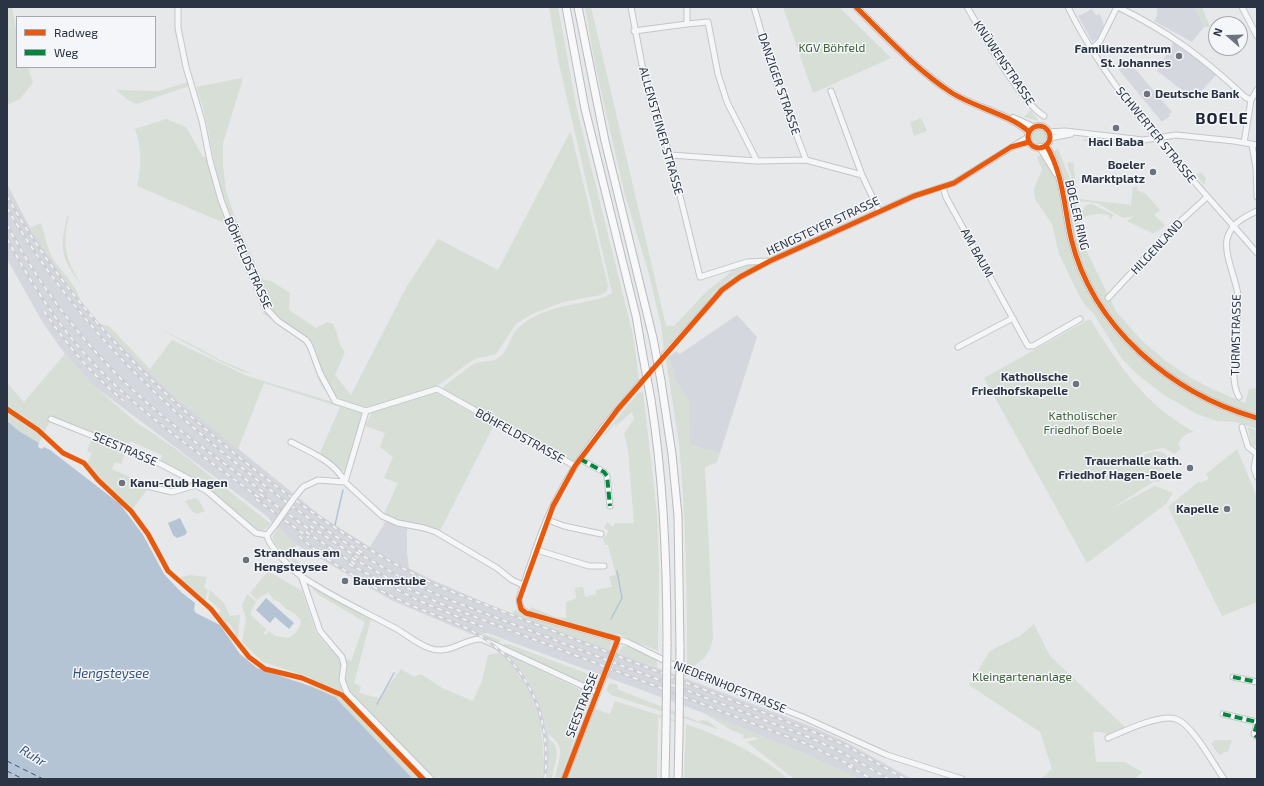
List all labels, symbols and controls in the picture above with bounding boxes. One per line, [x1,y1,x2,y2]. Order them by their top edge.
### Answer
legend [16,16,156,68]
north arrow [1208,16,1248,56]
street label: KNÜWENSTRASSE [970,18,1038,108]
text: Radweg [54,25,98,39]
text: N [1210,26,1225,38]
street label: DANZIGER STRASSE [755,31,803,137]
park label: KGV Böhfeld [799,41,865,55]
place label: Familienzentrum St. Johannes [1075,42,1171,70]
text: Weg [54,45,78,59]
marker: Familienzentrum St. Johannes [1174,51,1184,61]
street label: ALLENSTEINER STRASSE [636,65,686,197]
street label: SCHWERTER STRASSE [1113,84,1199,186]
place label: Deutsche Bank [1155,87,1239,101]
marker: Deutsche Bank [1142,89,1152,99]
district label: BOELE [1195,109,1249,129]
marker: Haci Baba [1111,123,1121,133]
place label: Haci Baba [1088,135,1144,149]
place label: Boeler Marktplatz [1081,158,1145,186]
marker: Boeler Marktplatz [1148,167,1158,177]
street label: BOELER RING [1062,178,1092,252]
street label: HENGSTEYER STRASSE [764,193,882,259]
street label: BÖHFELDSTRASSE [221,215,275,311]
street label: HILGENLAND [1128,217,1186,277]
street label: AM BAUM [958,226,996,280]
street label: TURMSTRASSE [1228,294,1244,376]
place label: Katholische Friedhofskapelle [971,370,1068,398]
marker: Katholische Friedhofskapelle [1071,379,1081,389]
street label: BÖHFELDSTRASSE [473,406,567,466]
park label: Katholischer Friedhof Boele [1043,409,1123,437]
street label: SEESTRASSE [90,429,160,469]
place label: Trauerhalle kath. Friedhof Hagen-Boele [1058,454,1182,482]
marker: Trauerhalle kath. Friedhof Hagen-Boele [1185,463,1195,473]
place label: Kanu-Club Hagen [130,476,228,490]
marker: Kanu-Club Hagen [117,478,127,488]
place label: Kapelle [1176,502,1219,516]
marker: Kapelle [1222,504,1232,514]
place label: Strandhaus am Hengsteysee [254,546,340,574]
marker: Strandhaus am Hengsteysee [241,555,251,565]
place label: Bauernstube [353,574,426,588]
marker: Bauernstube [340,576,350,586]
street label: NIEDERNHOFSTRASSE [672,658,788,716]
water label: Hengsteysee [73,666,149,682]
street label: SEESTRASSE [563,670,601,740]
park label: Kleingartenanlage [972,670,1072,684]
water label: Ruhr [17,742,49,770]

